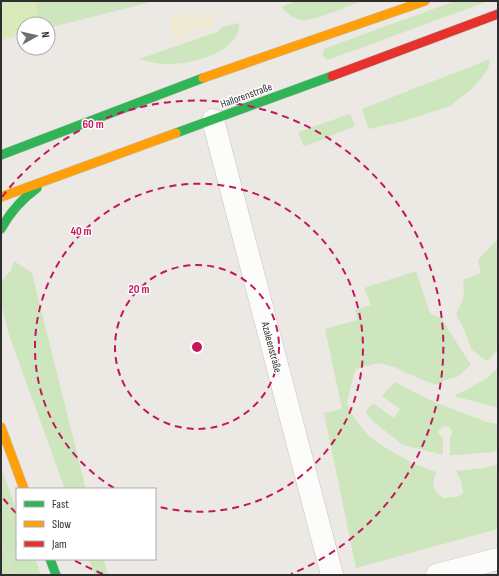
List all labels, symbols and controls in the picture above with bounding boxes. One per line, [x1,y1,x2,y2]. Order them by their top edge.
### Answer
north arrow [16,16,56,56]
text: N [39,31,52,39]
street label: Hallorenstraße [219,80,274,111]
text: 60 m [82,117,104,132]
text: 40 m [70,224,92,239]
text: 20 m [129,282,149,297]
street label: Azaleenstraße [258,319,285,374]
centre of rings [190,340,204,354]
legend [16,488,156,560]
text: Fast [52,497,69,512]
text: Slow [52,517,71,532]
text: Jam [51,537,67,552]

